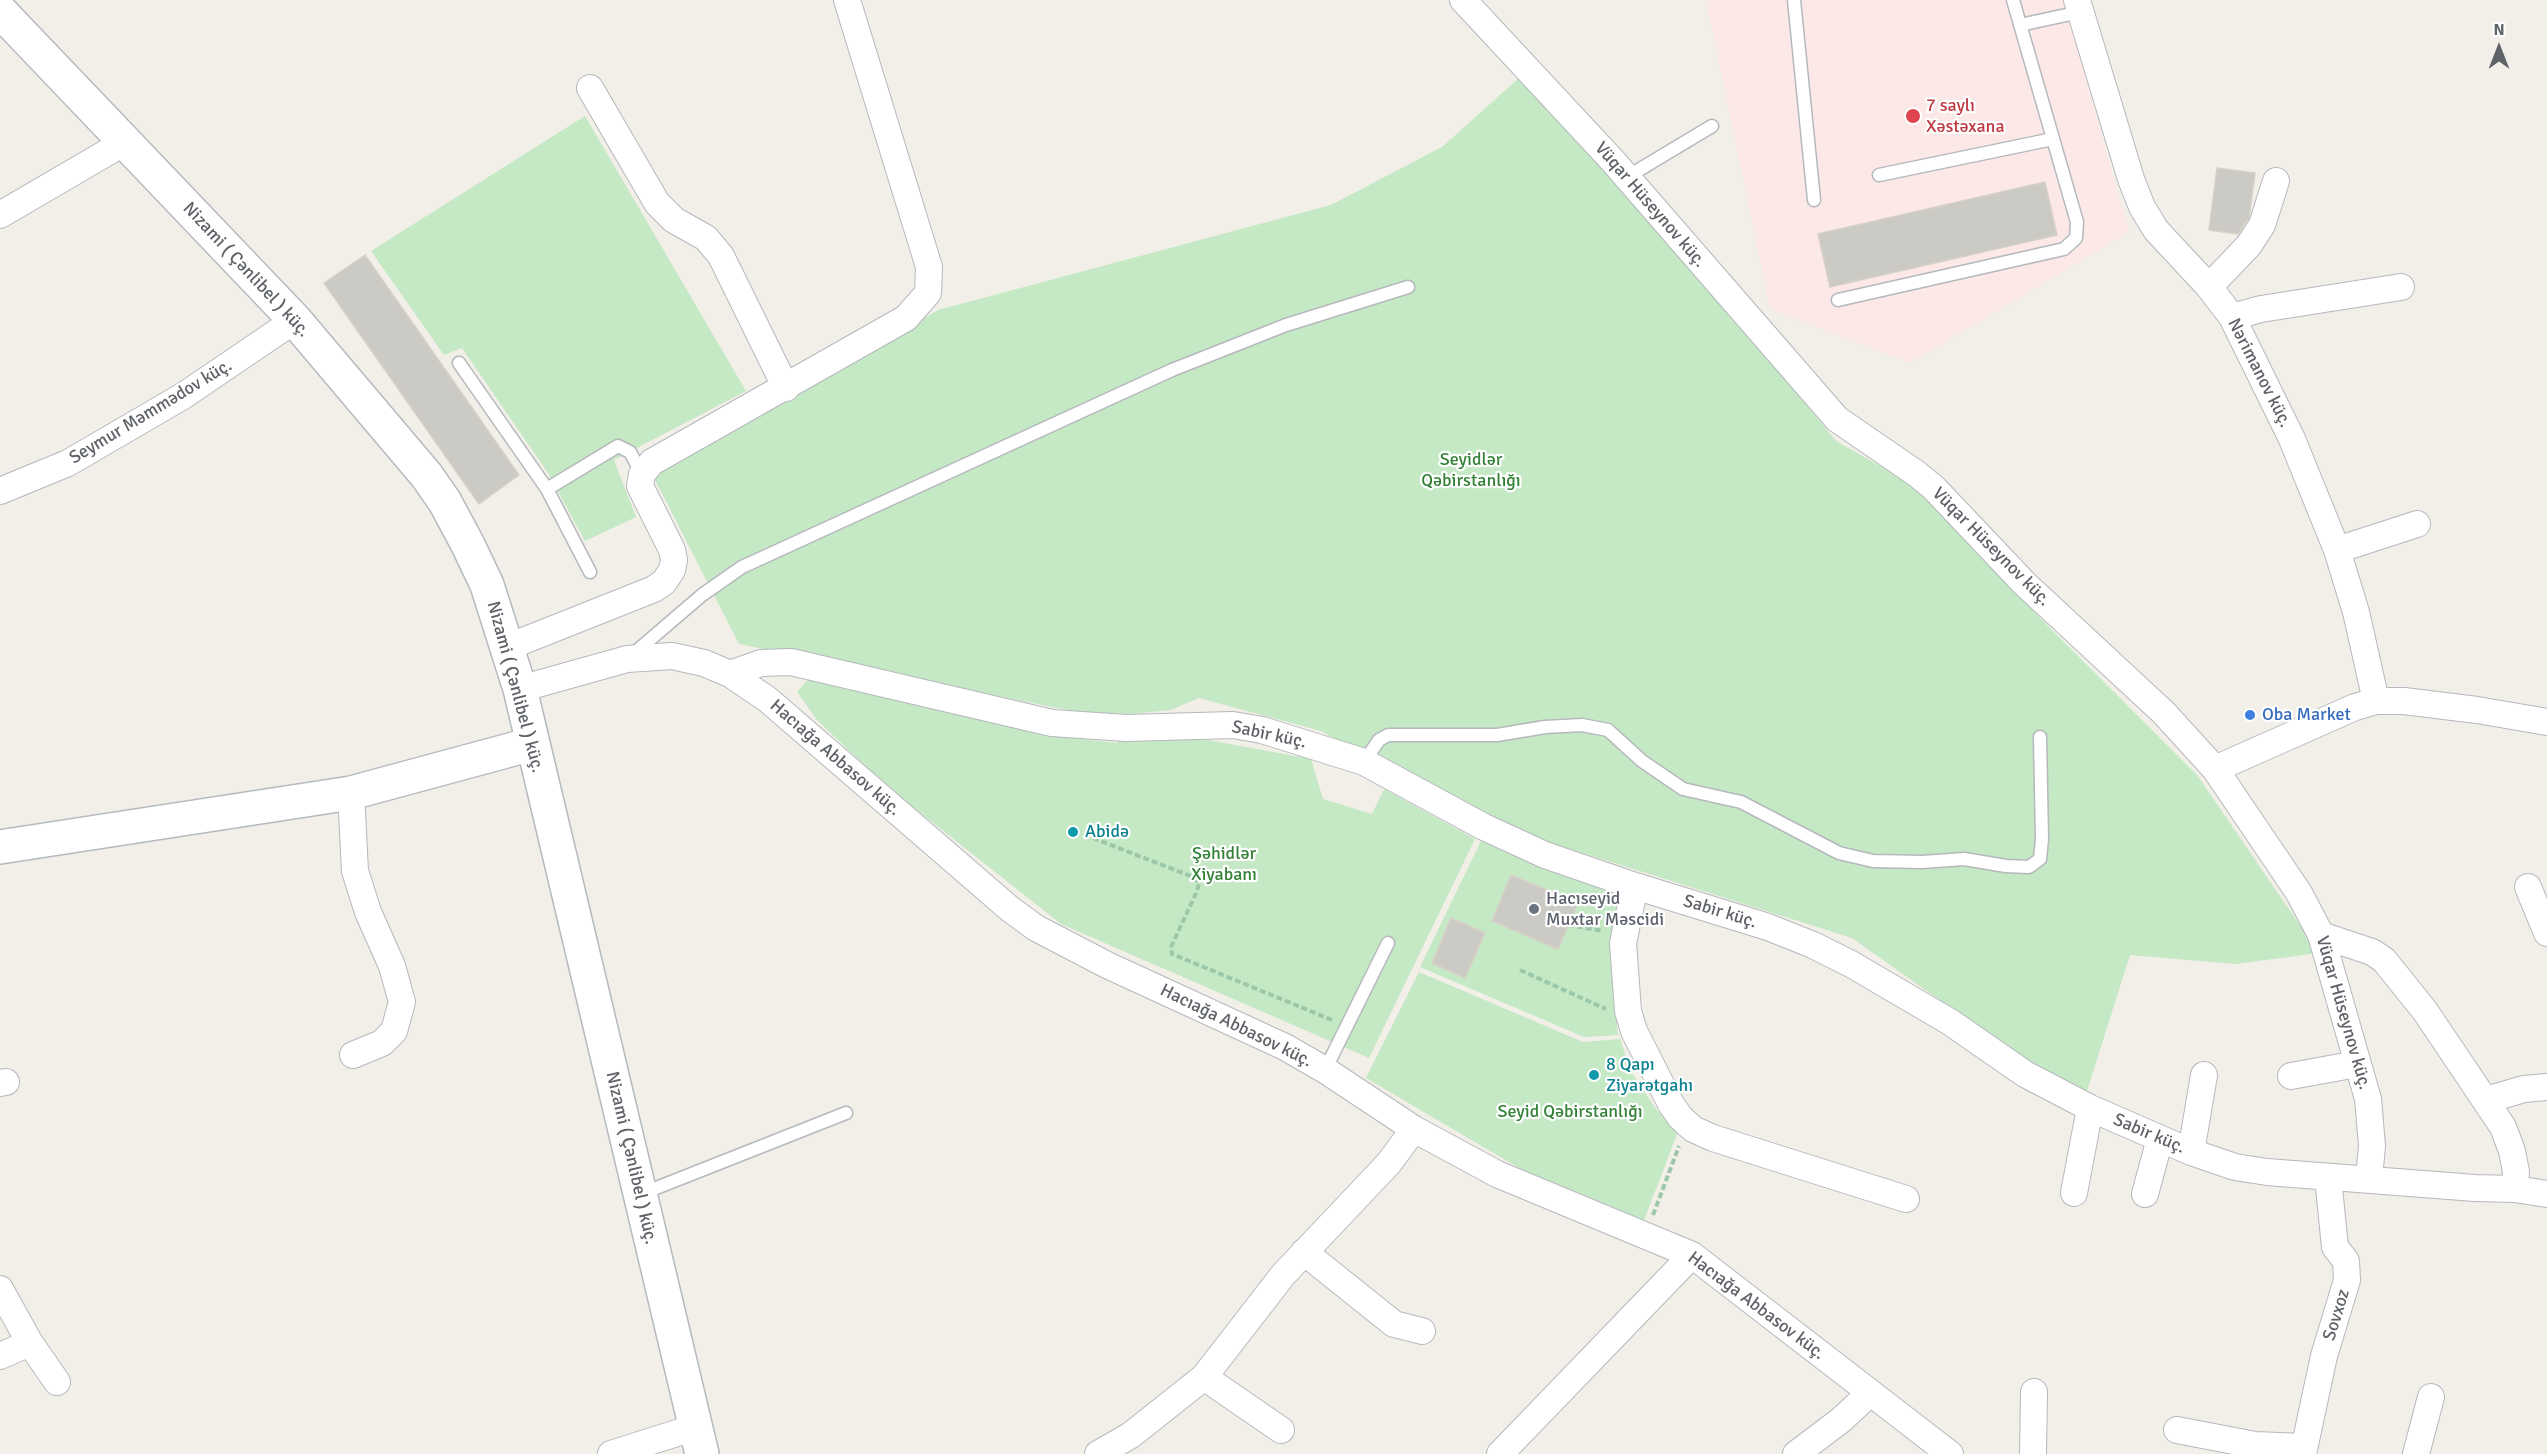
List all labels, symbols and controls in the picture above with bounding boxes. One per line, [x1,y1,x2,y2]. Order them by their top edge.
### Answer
north arrow [2469,18,2529,78]
text: N [2493,20,2505,40]
place label: 7 saylı Xəstəxana [1926,95,2005,138]
marker: 7 saylı Xəstəxana [1904,107,1922,125]
street label: Vüqar Hüseynov küç. [1590,138,1710,272]
street label: Nizami ( Çənlibel ) küç. [178,198,314,342]
street label: Nərimanov küç. [2222,315,2296,431]
street label: Seymur Məmmədov küç. [66,355,236,469]
park label: Seyidlər Qəbirstanlığı [1421,449,1521,492]
street label: Vüqar Hüseynov küç. [1927,483,2055,611]
street label: Nizami ( Çənlibel ) küç. [482,599,548,775]
street label: Hacıağa Abbasov küç. [765,695,905,821]
place label: Oba Market [2262,704,2351,726]
marker: Oba Market [2243,708,2257,722]
street label: Sabir küç. [1230,717,1308,753]
place label: Abidə [1085,821,1129,843]
marker: Abidə [1066,825,1080,839]
park label: Şəhidlər Xiyabanı [1191,843,1257,886]
place label: Hacıseyid Muxtar Məscidi [1546,888,1664,930]
street label: Sabir küç. [1681,891,1759,933]
marker: Hacıseyid Muxtar Məscidi [1527,902,1541,916]
street label: Vüqar Hüseynov küç. [2311,934,2375,1092]
street label: Hacıağa Abbasov küç. [1156,980,1316,1072]
place label: 8 Qapı Ziyarətgahı [1606,1054,1693,1096]
marker: 8 Qapı Ziyarətgahı [1587,1068,1601,1082]
street label: Nizami ( Çənlibel ) küç. [601,1070,661,1246]
park label: Seyid Qəbirstanlığı [1497,1101,1643,1123]
street label: Sabir küç. [2110,1109,2188,1159]
street label: Hacıağa Abbasov küç. [1683,1247,1829,1365]
street label: Sovxoz [2319,1287,2355,1343]

